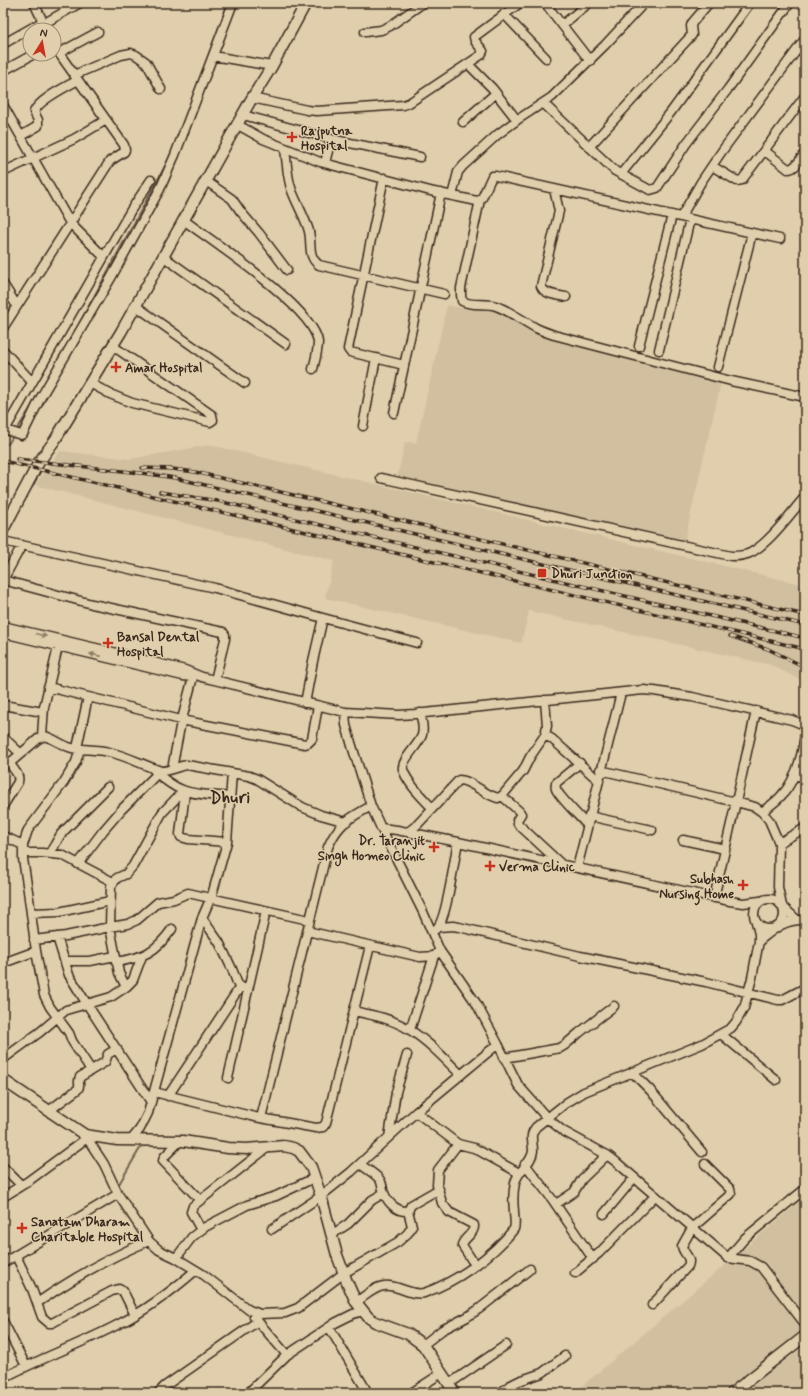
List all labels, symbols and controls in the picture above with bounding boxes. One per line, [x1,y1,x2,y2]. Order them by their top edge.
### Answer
north arrow [22,22,62,62]
text: N [39,26,49,41]
place label: Rajputna Hospital [301,123,354,155]
marker: Rajputna Hospital [286,131,298,143]
place label: Amar Hospital [125,360,202,377]
marker: Amar Hospital [110,361,122,373]
place label: Dhuri Junction [551,566,633,583]
marker: Dhuri Junction [536,567,548,579]
place label: Bansal Dental Hospital [117,629,200,661]
one-way arrow [35,632,47,638]
marker: Bansal Dental Hospital [102,637,114,649]
one-way arrow [89,652,101,658]
district label: Dhuri [210,787,250,809]
place label: Dr. Taranjit Singh Homeo Clinic [318,833,425,867]
marker: Dr. Taranjit Singh Homeo Clinic [428,841,440,853]
place label: Verma Clinic [499,859,575,876]
marker: Verma Clinic [484,860,496,872]
place label: Subhash Nursing Home [659,871,734,906]
marker: Subhash Nursing Home [737,879,749,891]
place label: Sanatam Dharam Charitable Hospital [31,1214,144,1246]
marker: Sanatam Dharam Charitable Hospital [16,1222,28,1234]

